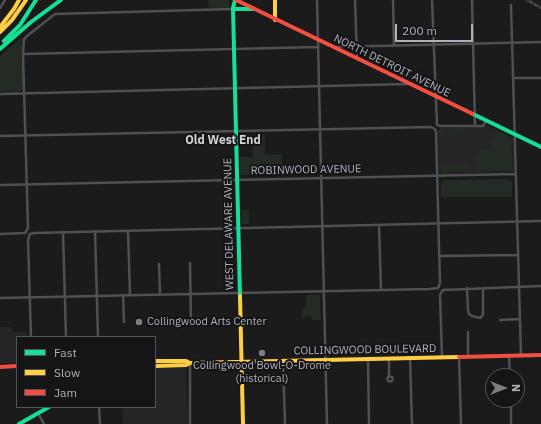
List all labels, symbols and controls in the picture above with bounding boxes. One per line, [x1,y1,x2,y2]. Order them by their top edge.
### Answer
scale bar [397,16,475,42]
text: 200 m [402,23,437,38]
street label: NORTH DETROIT AVENUE [331,32,453,100]
district label: Old West End [185,134,261,148]
street label: WEST DELAWARE AVENUE [221,158,237,290]
street label: ROBINWOOD AVENUE [250,162,362,178]
place label: Collingwood Arts Center [147,315,266,329]
marker: Collingwood Arts Center [134,317,144,327]
legend [16,336,156,408]
street label: COLLINGWOOD BOULEVARD [294,342,436,358]
text: Fast [54,345,77,360]
marker: Collingwood Bowl-O-Drome (historical) [257,348,267,358]
place label: Collingwood Bowl-O-Drome (historical) [193,359,331,385]
text: Slow [54,365,80,380]
north arrow [485,368,525,408]
text: N [509,384,523,392]
text: Jam [54,385,77,400]

